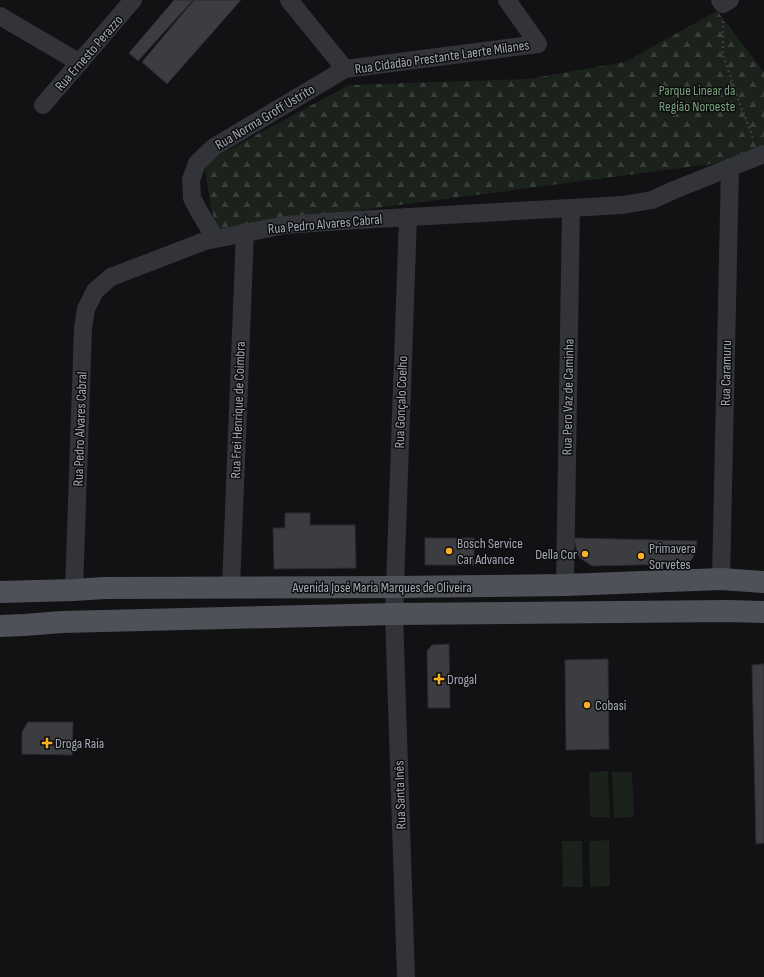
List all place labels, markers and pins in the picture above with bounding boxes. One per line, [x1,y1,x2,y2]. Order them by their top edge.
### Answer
place label: Bosch Service Car Advance [457,535,523,568]
place label: Primavera Sorvetes [649,540,696,573]
marker: Bosch Service Car Advance [444,546,454,556]
place label: Della Cor [535,546,577,563]
marker: Della Cor [580,549,590,559]
marker: Primavera Sorvetes [636,551,646,561]
place label: Drogal [447,671,477,688]
marker: Drogal [434,674,444,684]
place label: Cobasi [595,697,626,714]
marker: Cobasi [582,700,592,710]
place label: Droga Raia [55,735,104,752]
marker: Droga Raia [42,738,52,748]

